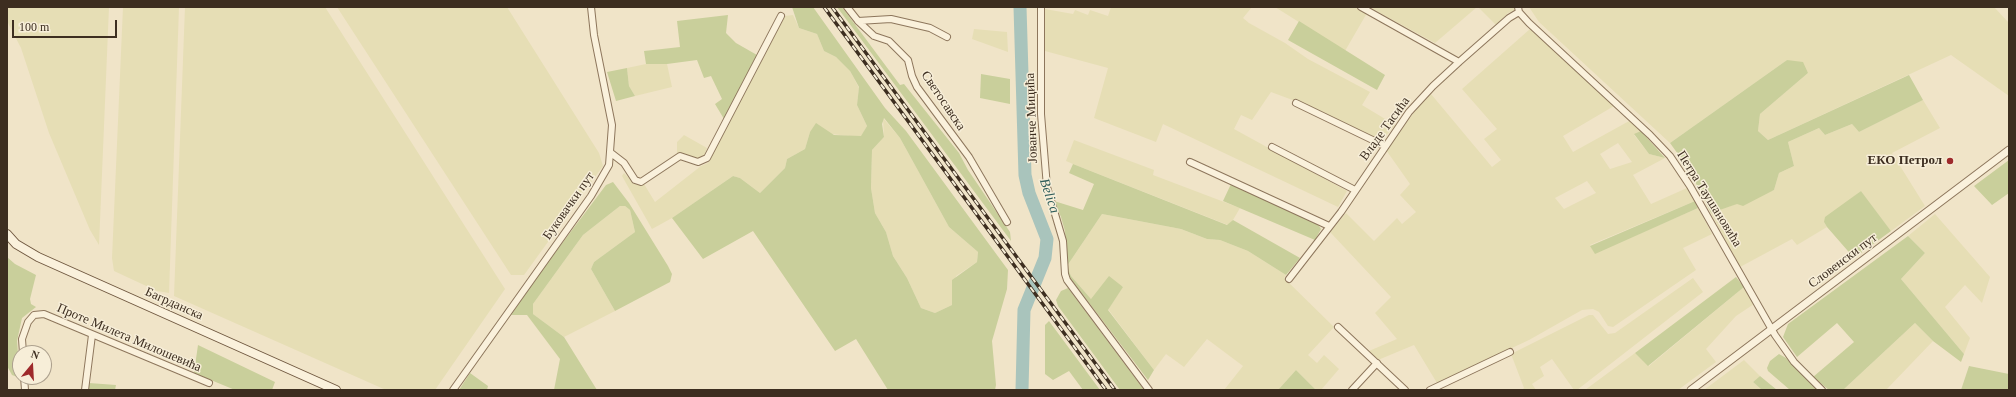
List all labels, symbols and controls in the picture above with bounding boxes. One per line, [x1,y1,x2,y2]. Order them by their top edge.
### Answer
scale bar [14,12,119,38]
text: 100 m [19,20,49,34]
street label: Светосавска [917,68,969,134]
street label: Јованче Мицића [1023,72,1041,164]
street label: Владе Тасића [1357,94,1413,164]
street label: Петра Таушановића [1673,148,1745,250]
place label: ЕКО Петрол [1868,153,1942,169]
marker: ЕКО Петрол [1945,156,1955,166]
street label: Буковачки пут [540,169,598,243]
water label: Belica [1035,176,1063,216]
street label: Словенски пут [1806,230,1880,292]
street label: Багрданска [143,284,205,324]
street label: Проте Милета Милошевића [55,300,203,376]
north arrow [12,345,52,385]
text: N [30,348,41,361]

